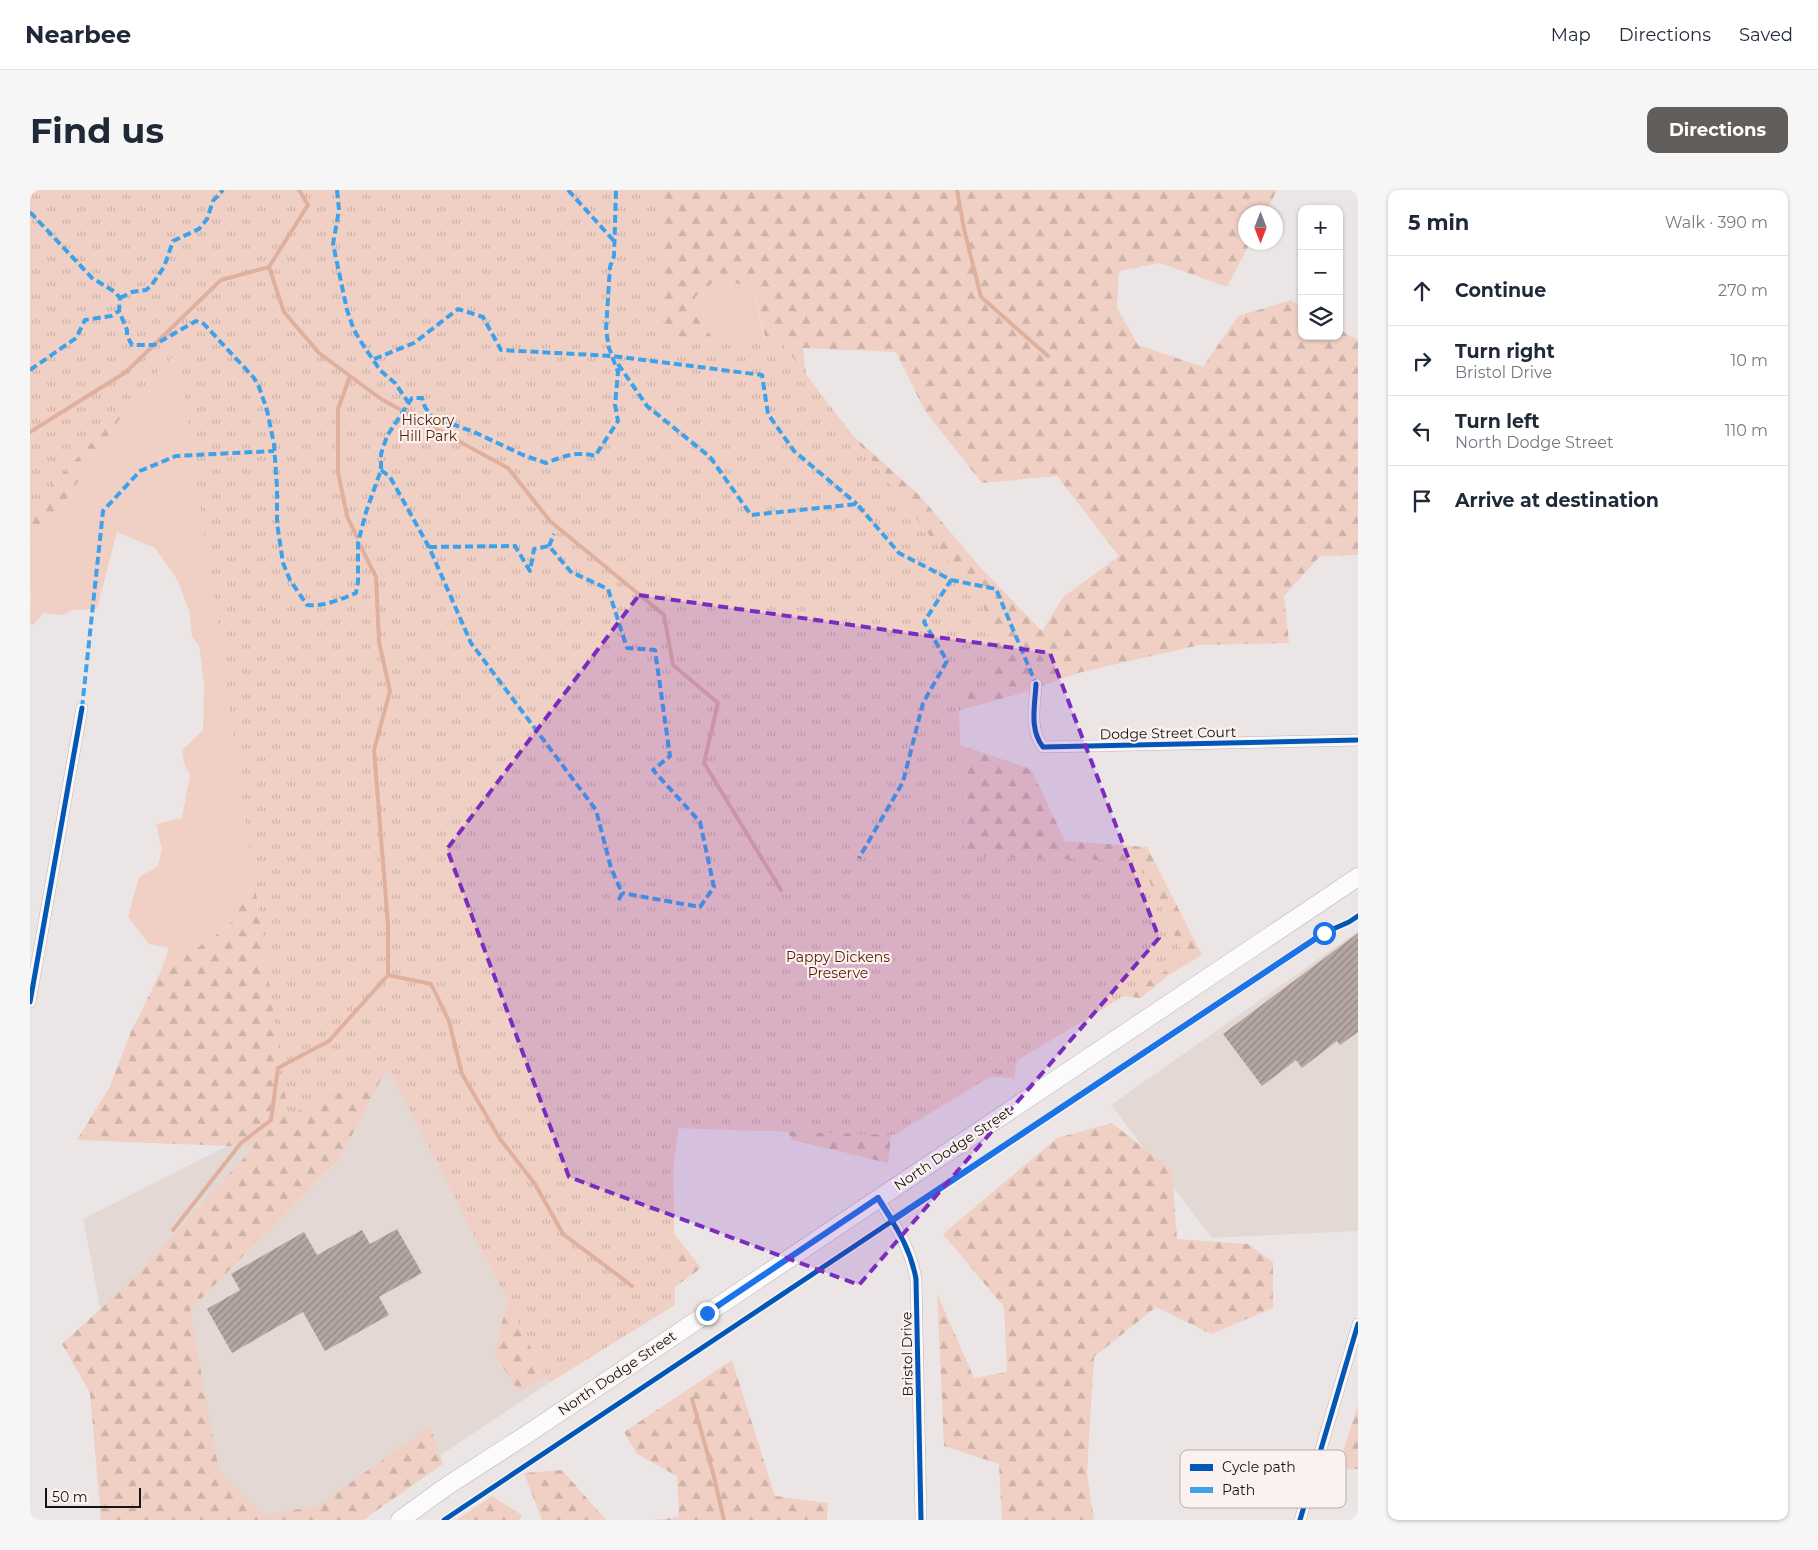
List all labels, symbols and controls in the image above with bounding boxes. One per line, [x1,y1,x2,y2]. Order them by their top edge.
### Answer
text: Nearbee [25,20,131,49]
text: Map [1551,24,1591,46]
text: Directions [1619,24,1711,46]
text: Saved [1739,24,1793,46]
button: Directions [1647,107,1788,153]
text: Find us [30,109,164,152]
north arrow [1238,205,1283,250]
map controls [1298,205,1343,340]
button: + [1298,205,1343,250]
text: 5 min [1408,210,1469,235]
text: Walk · 390 m [1665,213,1768,232]
button: − [1298,250,1343,295]
icon: ahead [1408,277,1436,305]
text: Continue [1455,279,1546,302]
text: 270 m [1718,281,1768,300]
button: layers [1298,295,1343,340]
text: Turn right [1455,340,1555,363]
icon: right [1408,347,1436,375]
text: 10 m [1730,351,1768,370]
text: Bristol Drive [1455,363,1552,382]
text: Turn left [1455,410,1540,433]
park label: Hickory Hill Park [399,411,458,445]
icon: left [1408,417,1436,445]
text: 110 m [1725,421,1768,440]
text: North Dodge Street [1455,433,1614,452]
icon: arrive [1408,487,1436,515]
text: Arrive at destination [1455,489,1659,512]
street label: Dodge Street Court [1099,723,1237,743]
route start [1313,922,1336,945]
park label: Pappy Dickens Preserve [786,948,890,982]
street label: North Dodge Street [890,1102,1016,1194]
route end [696,1302,719,1325]
street label: Bristol Drive [897,1311,917,1397]
street label: North Dodge Street [554,1327,680,1419]
legend [1180,1450,1346,1508]
text: Cycle path [1222,1458,1296,1476]
text: Path [1222,1481,1255,1499]
scale bar [45,1485,141,1508]
text: 50 m [52,1488,88,1506]

